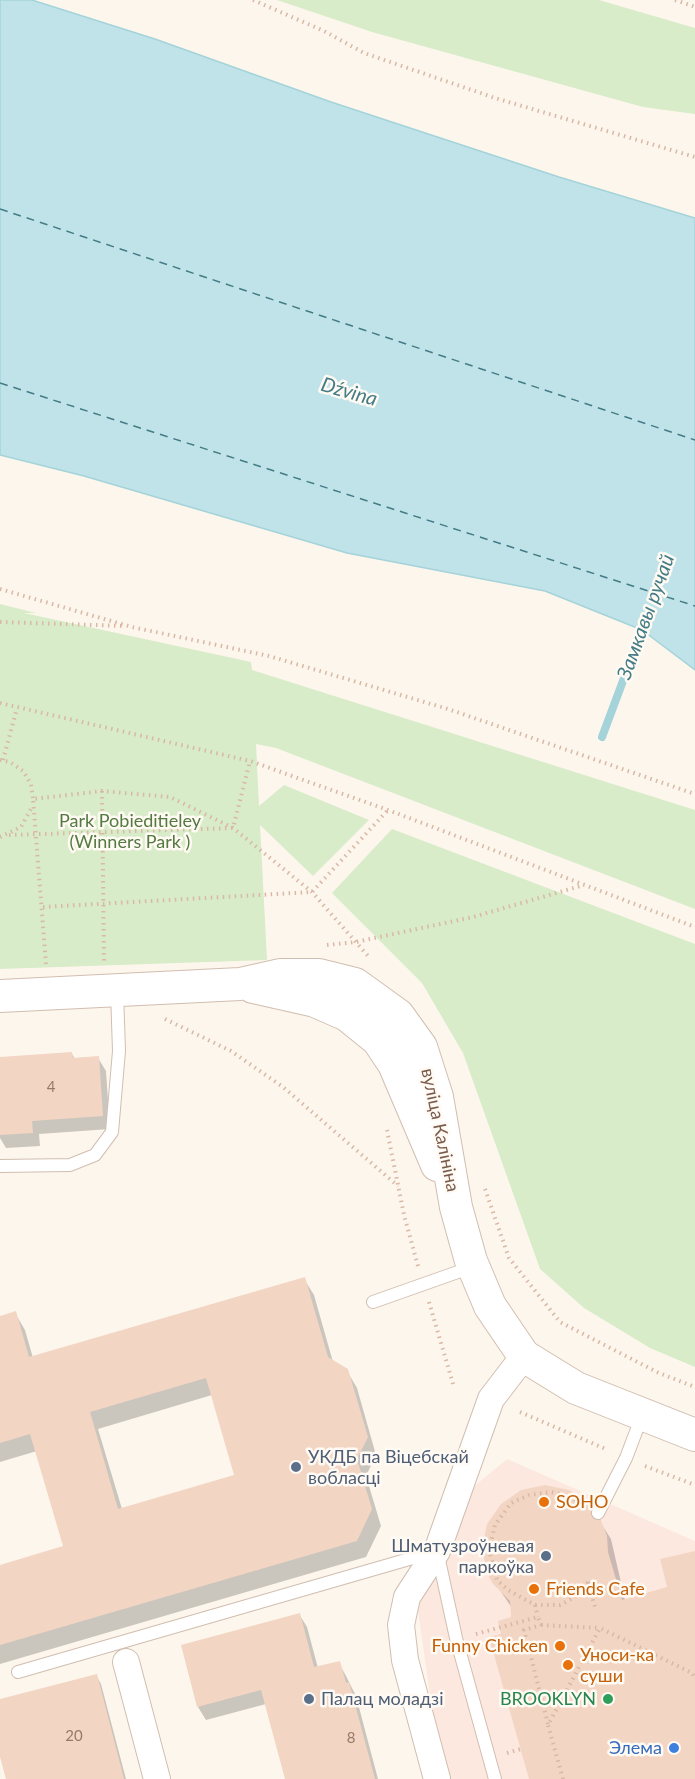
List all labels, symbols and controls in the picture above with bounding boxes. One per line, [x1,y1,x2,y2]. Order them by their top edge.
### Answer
water label: Dźvina [318,373,380,411]
water label: Замкавы ручай [612,551,680,683]
park label: Park Pobieditieley (Winners Park ) [59,810,201,852]
street label: вуліца Калініна [416,1066,464,1194]
house number: 4 [47,1078,55,1096]
place label: УКДБ па Віцебскай вобласці [308,1446,469,1488]
marker: УКДБ па Віцебскай вобласці [289,1460,303,1474]
place label: SOHO [556,1491,608,1513]
marker: SOHO [537,1495,551,1509]
place label: Шматузроўневая паркоўка [391,1535,534,1578]
marker: Шматузроўневая паркоўка [539,1549,553,1563]
place label: Friends Cafe [546,1578,645,1600]
marker: Friends Cafe [527,1582,541,1596]
place label: Funny Chicken [432,1635,548,1657]
marker: Funny Chicken [553,1639,567,1653]
place label: Уноси-ка суши [580,1644,654,1686]
marker: Уноси-ка суши [561,1658,575,1672]
place label: Палац моладзі [321,1688,444,1710]
place label: BROOKLYN [500,1688,596,1710]
marker: Палац моладзі [302,1692,316,1706]
marker: BROOKLYN [601,1692,615,1706]
house number: 20 [65,1727,83,1745]
house number: 8 [347,1729,355,1747]
place label: Элема [609,1737,662,1759]
marker: Элема [667,1741,681,1755]

